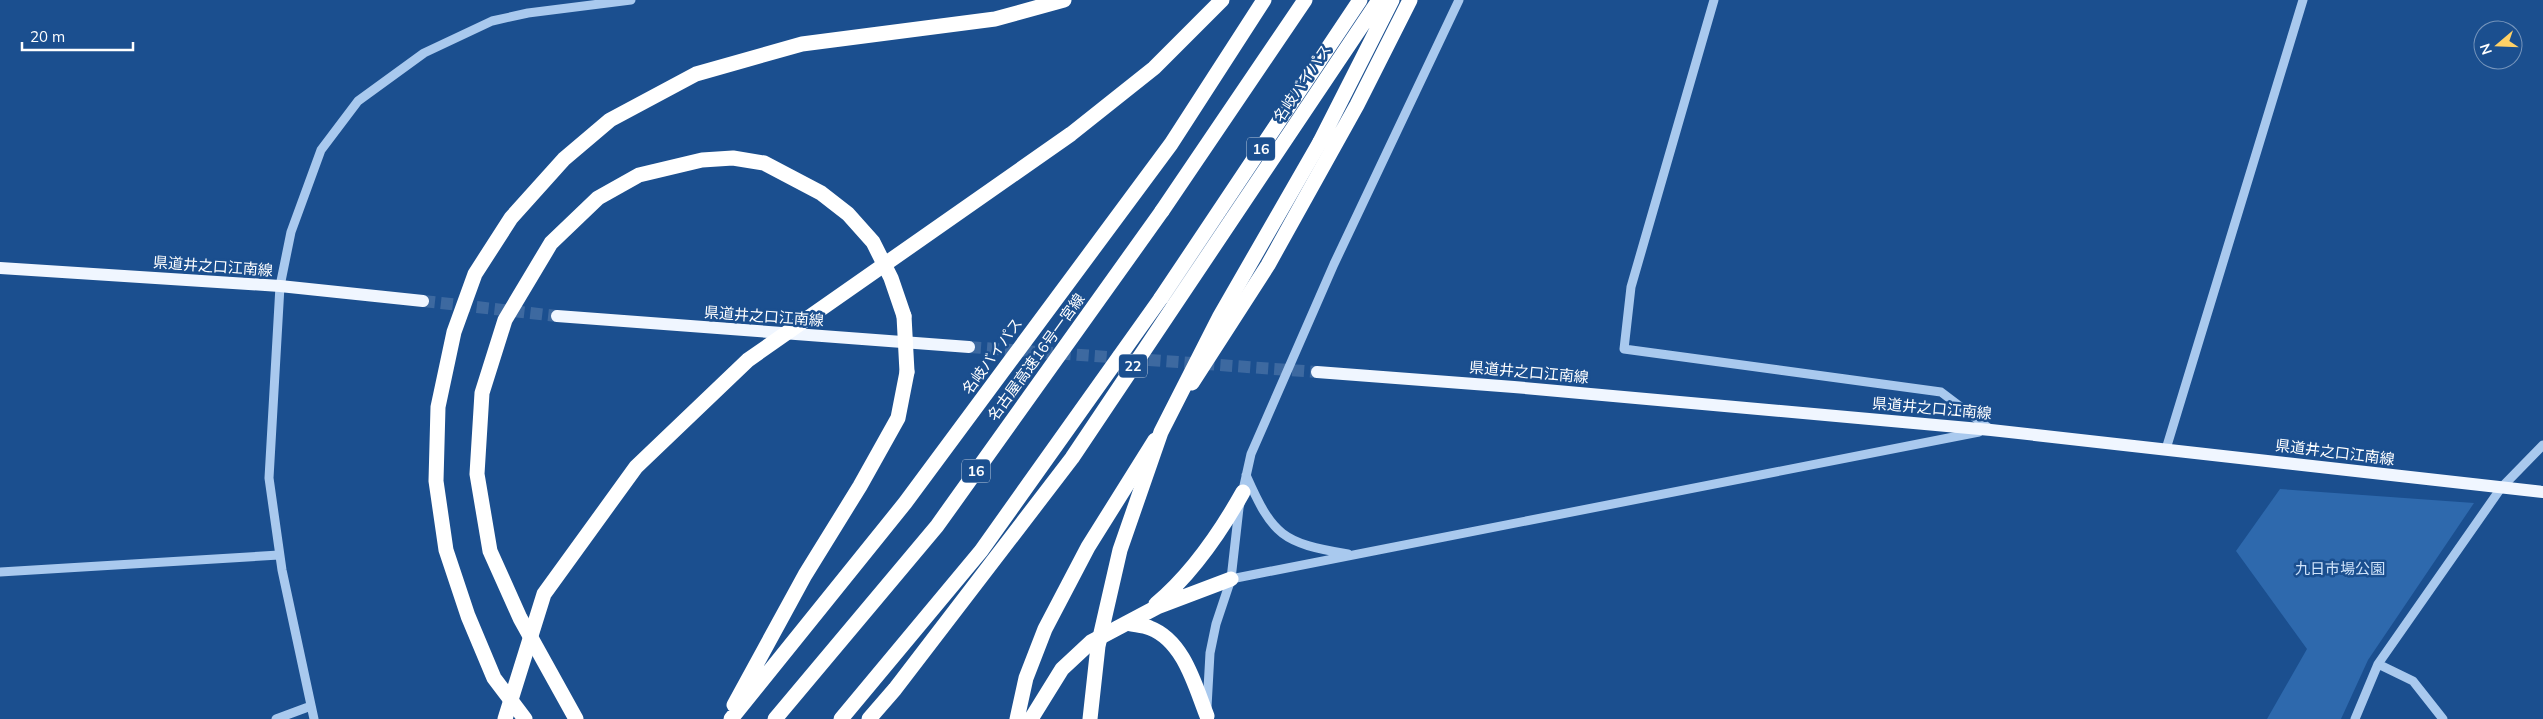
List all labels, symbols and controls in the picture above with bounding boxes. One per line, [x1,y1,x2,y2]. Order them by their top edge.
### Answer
scale bar [22,20,134,52]
north arrow [2473,20,2523,70]
text: 20 m [30,27,65,46]
street label: 名岐バイパス [1269,41,1335,125]
text: N [2475,41,2496,57]
road number: 16 [1247,138,1275,160]
street label: 県道井之口江南線 [152,252,274,280]
street label: 名古屋高速16号一宮線 [983,290,1089,424]
street label: 県道井之口江南線 [703,302,825,330]
street label: 名岐バイパス [958,314,1026,398]
road number: 22 [1119,354,1147,378]
street label: 県道井之口江南線 [1468,357,1590,387]
street label: 県道井之口江南線 [1871,393,1993,423]
street label: 県道井之口江南線 [2274,435,2396,469]
road number: 16 [962,460,990,482]
park label: 九日市場公園 [2295,559,2385,578]

